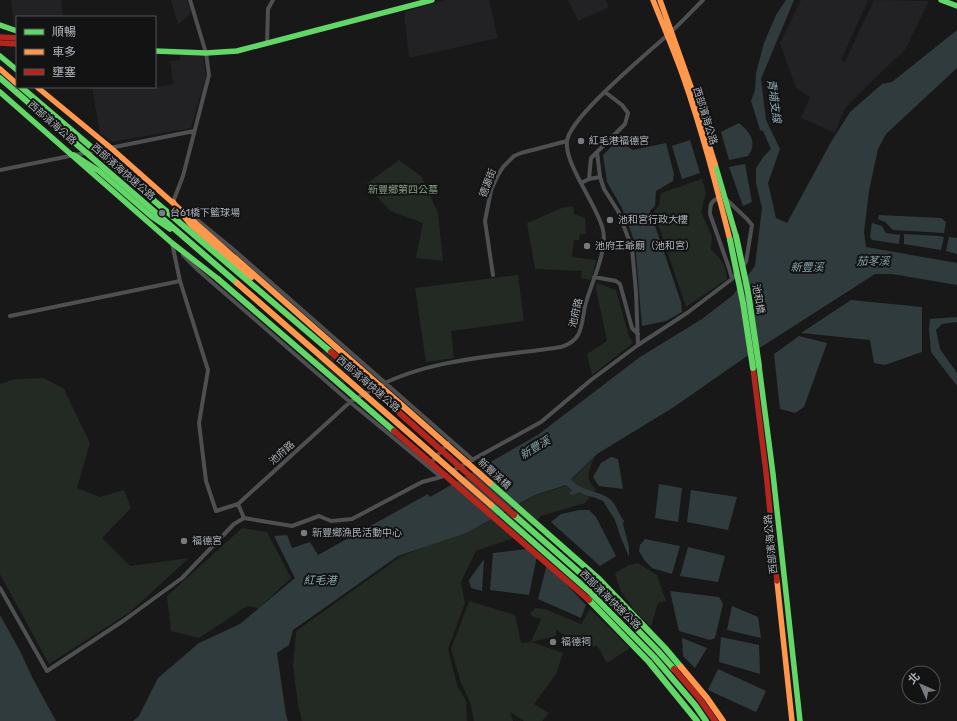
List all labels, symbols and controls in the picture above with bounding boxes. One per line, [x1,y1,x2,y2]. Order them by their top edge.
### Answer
legend [16,16,156,88]
text: 順暢 [52,25,76,39]
text: 車多 [52,45,76,59]
text: 壅塞 [52,65,76,79]
water label: 青埔支線 [765,78,784,126]
street label: 西部濱海公路 [690,86,720,146]
street label: 西部濱海公路 [25,99,79,147]
place label: 紅毛港福德宮 [589,135,649,147]
marker: 紅毛港福德宮 [576,136,586,146]
street label: 西部濱海快速公路 [89,141,157,203]
street label: 德源街 [477,167,499,199]
park label: 新豐鄉第四公墓 [368,184,438,196]
place label: 台61橋下籃球場 [170,207,240,219]
marker: 台61橋下籃球場 [157,208,167,218]
place label: 池和宮行政大樓 [618,214,688,226]
marker: 池和宮行政大樓 [605,215,615,225]
place label: 池府王爺廟（池和宮） [595,240,695,252]
marker: 池府王爺廟（池和宮） [582,241,592,251]
water label: 茄苳溪 [857,255,891,268]
water label: 新豐溪 [791,261,825,274]
street label: 池和橋 [749,283,767,315]
street label: 池府路 [567,297,585,329]
street label: 西部濱海快速公路 [334,353,402,415]
water label: 新豐溪 [518,433,554,462]
street label: 池府路 [267,439,297,467]
street label: 新豐溪橋 [475,456,513,492]
street label: 西部濱海公路 [762,514,780,574]
place label: 新豐鄉漁民活動中心 [312,527,402,539]
marker: 新豐鄉漁民活動中心 [299,528,309,538]
place label: 福德宮 [192,535,222,547]
marker: 福德宮 [179,536,189,546]
street label: 西部濱海快速公路 [577,568,643,632]
water label: 紅毛港 [304,574,338,587]
place label: 福德祠 [561,636,591,648]
marker: 福德祠 [548,637,558,647]
north arrow [901,665,941,705]
text: 北 [906,670,923,687]

